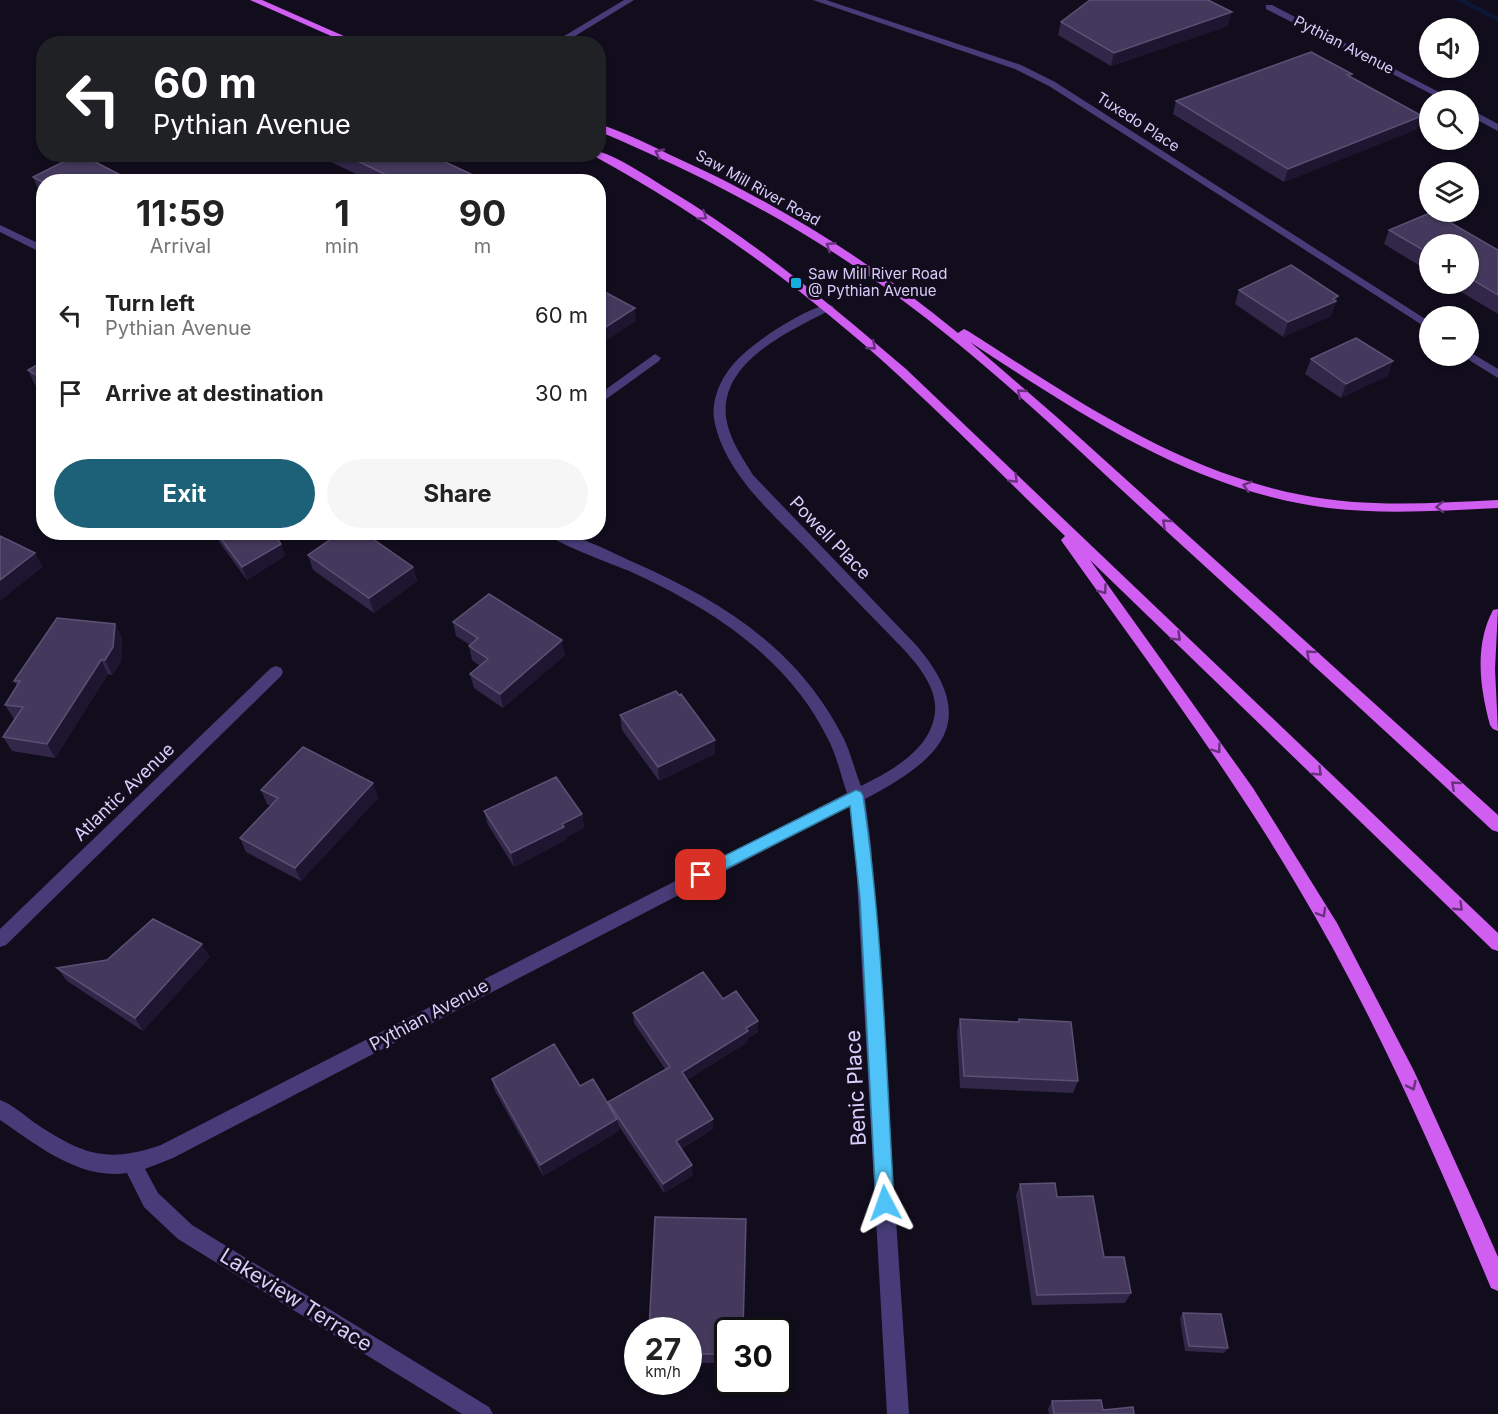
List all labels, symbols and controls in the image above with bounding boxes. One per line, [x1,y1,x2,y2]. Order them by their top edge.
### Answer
street label: Pythian Avenue [1291,11,1397,78]
map controls [1419,18,1479,366]
button: sound [1419,18,1479,78]
text: 60 m [153,57,257,108]
icon: left [54,60,132,138]
street label: Tuxedo Place [1093,88,1183,156]
button: search [1419,90,1479,150]
text: Pythian Avenue [153,108,351,141]
street label: Saw Mill River Road [693,145,824,230]
one-way arrow [654,148,665,160]
button: layers [1419,162,1479,222]
text: 11:59 [136,191,225,235]
text: 1 [334,191,350,235]
text: 90 [459,191,506,235]
one-way arrow [697,209,708,220]
text: Arrival [150,234,211,258]
text: min [325,234,359,258]
text: m [474,234,491,258]
button: + [1419,234,1479,294]
one-way arrow [826,241,836,253]
place label: Saw Mill River Road @ Pythian Avenue [808,264,947,300]
marker: Saw Mill River Road @ Pythian Avenue [789,276,803,290]
text: Turn left [105,290,195,316]
icon: left [54,299,87,332]
text: 60 m [535,302,588,328]
button: − [1419,306,1479,366]
text: Pythian Avenue [105,316,251,340]
one-way arrow [866,339,876,350]
icon: arrive [54,377,87,410]
text: Arrive at destination [105,380,324,406]
text: 30 m [535,380,588,406]
one-way arrow [1017,389,1028,400]
button: Exit [54,459,315,528]
button: Share [327,459,588,528]
one-way arrow [1007,472,1018,483]
one-way arrow [1242,481,1253,493]
street label: Powell Place [786,492,875,584]
one-way arrow [1435,501,1444,513]
one-way arrow [1162,519,1173,530]
one-way arrow [1096,584,1107,595]
one-way arrow [1171,630,1181,641]
one-way arrow [1306,650,1317,661]
street label: Atlantic Avenue [69,738,178,845]
one-way arrow [1210,742,1221,753]
one-way arrow [1310,765,1321,776]
one-way arrow [1451,781,1461,792]
pin [675,849,726,900]
icon: arrive [684,858,717,891]
one-way arrow [1452,900,1462,911]
one-way arrow [1315,907,1326,917]
street label: Pythian Avenue [366,974,492,1055]
street label: Benic Place [840,1029,871,1147]
one-way arrow [1404,1080,1416,1091]
position arrow [853,1171,917,1235]
street label: Lakeview Terrace [216,1243,377,1356]
speed limit sign: 30 [714,1317,792,1395]
text: 27 [645,1331,681,1367]
text: km/h [645,1362,681,1381]

